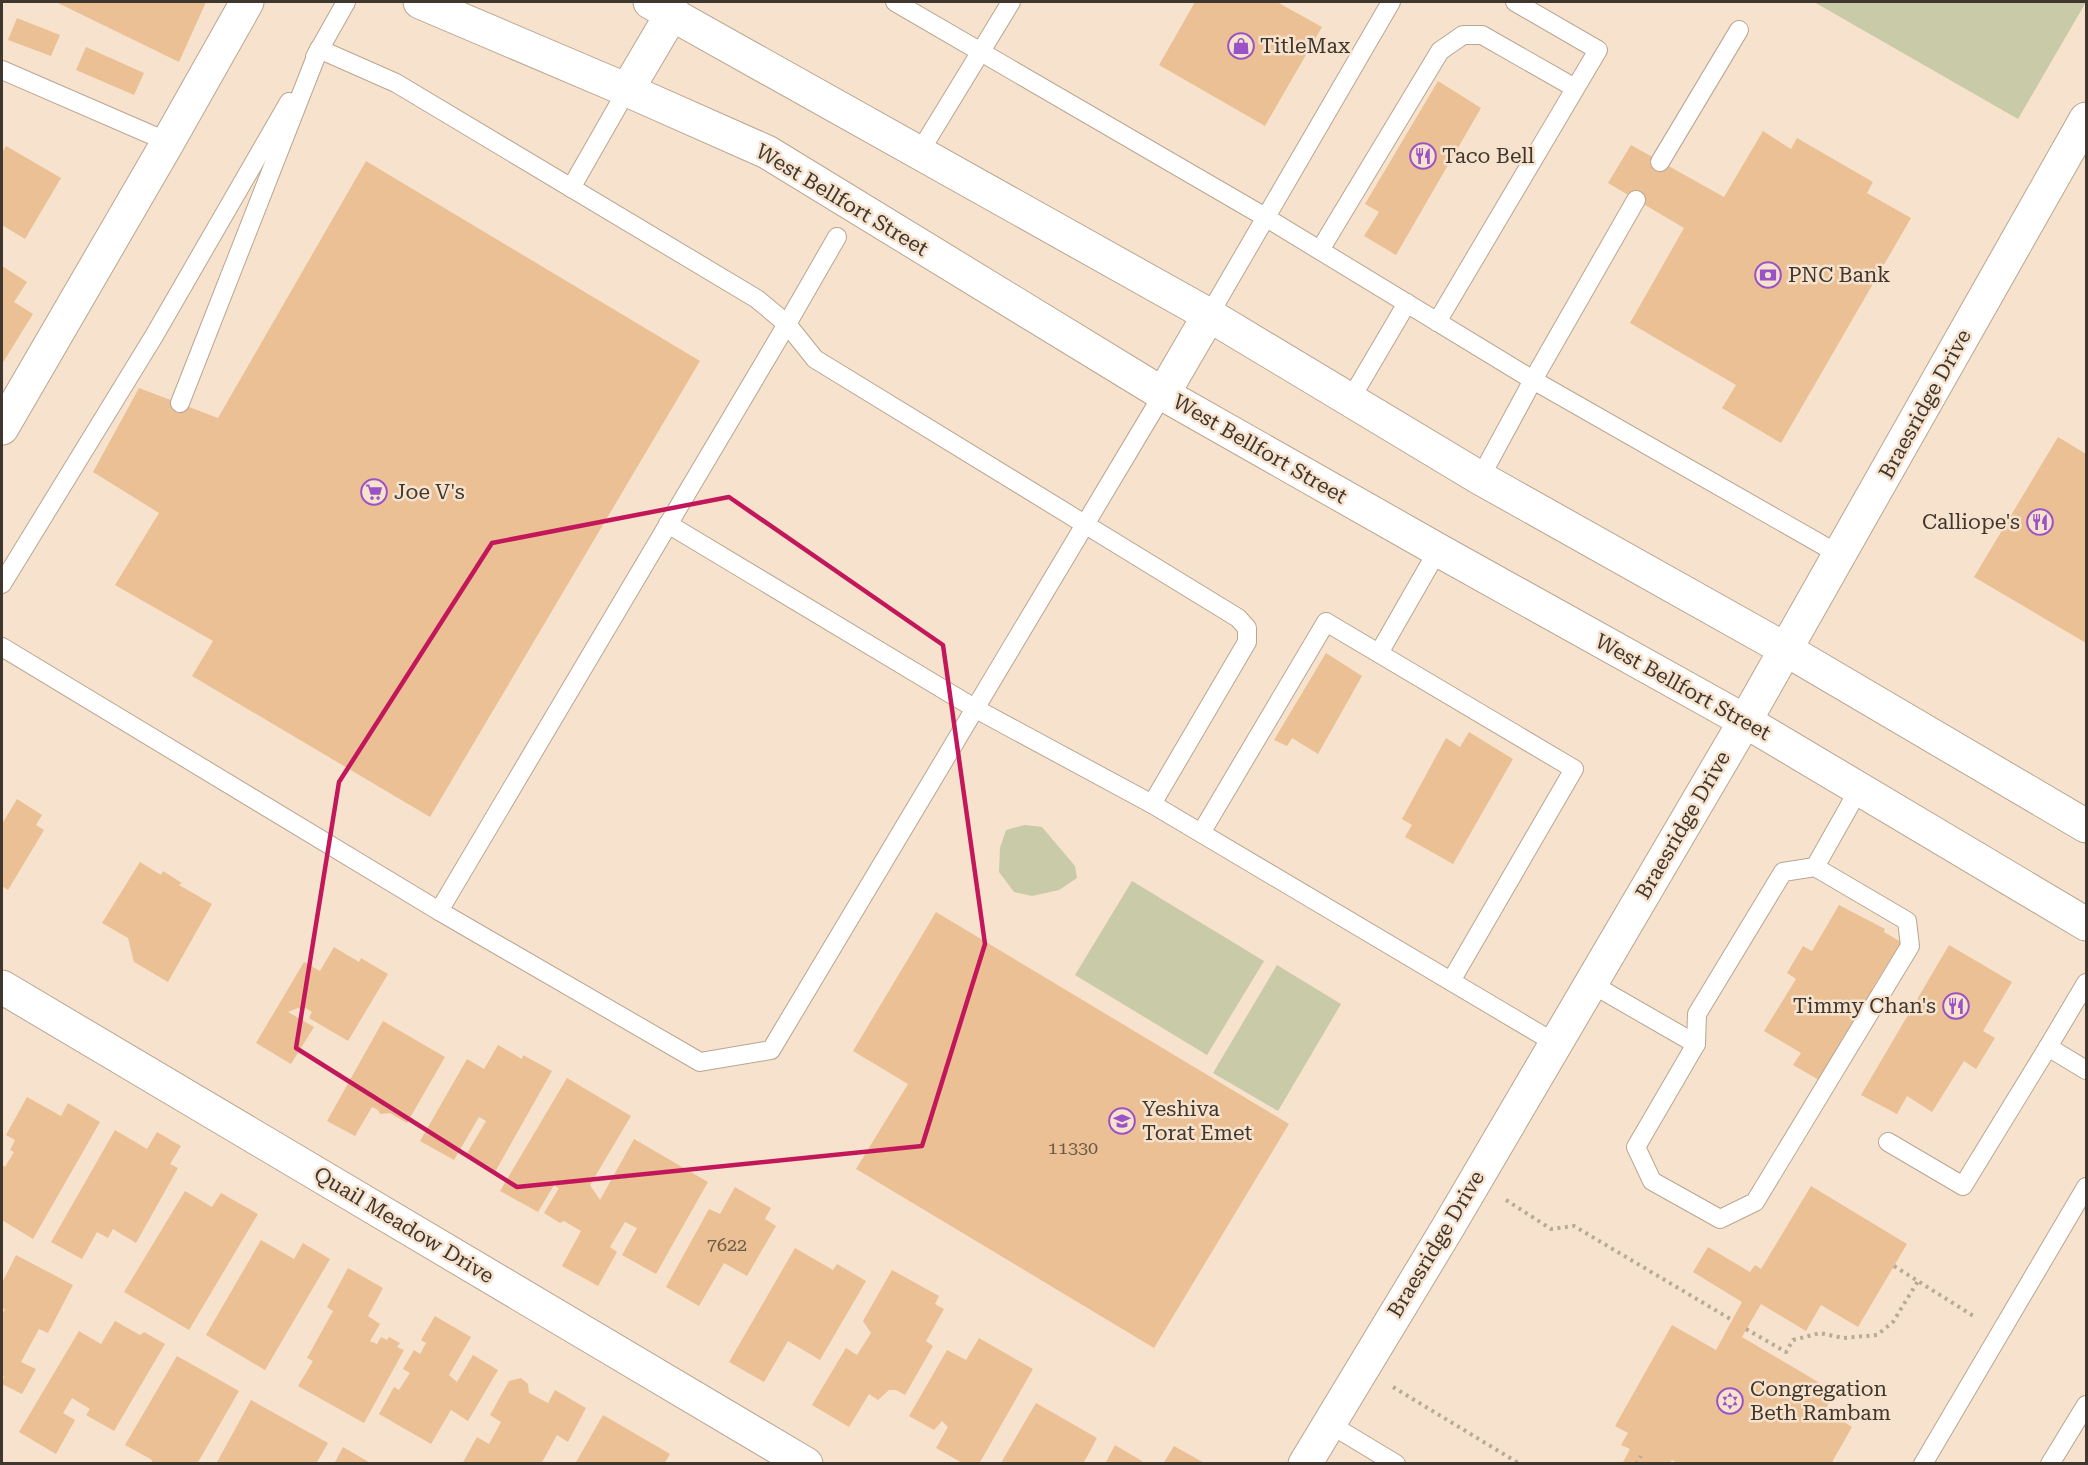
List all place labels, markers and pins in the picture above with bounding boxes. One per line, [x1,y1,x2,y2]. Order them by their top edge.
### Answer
shop icon: TitleMax [1226,31,1256,61]
place label: TitleMax [1260,34,1350,58]
restaurant icon: Taco Bell [1408,141,1438,171]
place label: Taco Bell [1442,144,1535,168]
bank icon: PNC Bank [1753,260,1783,290]
place label: PNC Bank [1788,263,1890,287]
supermarket icon: Joe V's [359,477,389,507]
place label: Joe V's [394,480,465,504]
restaurant icon: Calliope's [2025,507,2055,537]
place label: Calliope's [1922,510,2020,534]
restaurant icon: Timmy Chan's [1941,991,1971,1021]
place label: Timmy Chan's [1793,994,1936,1018]
place label: Yeshiva Torat Emet [1142,1097,1252,1145]
school or university icon: Yeshiva Torat Emet [1107,1106,1137,1136]
place label: Congregation Beth Rambam [1750,1377,1891,1425]
synagogue icon: Congregation Beth Rambam [1715,1386,1745,1416]

